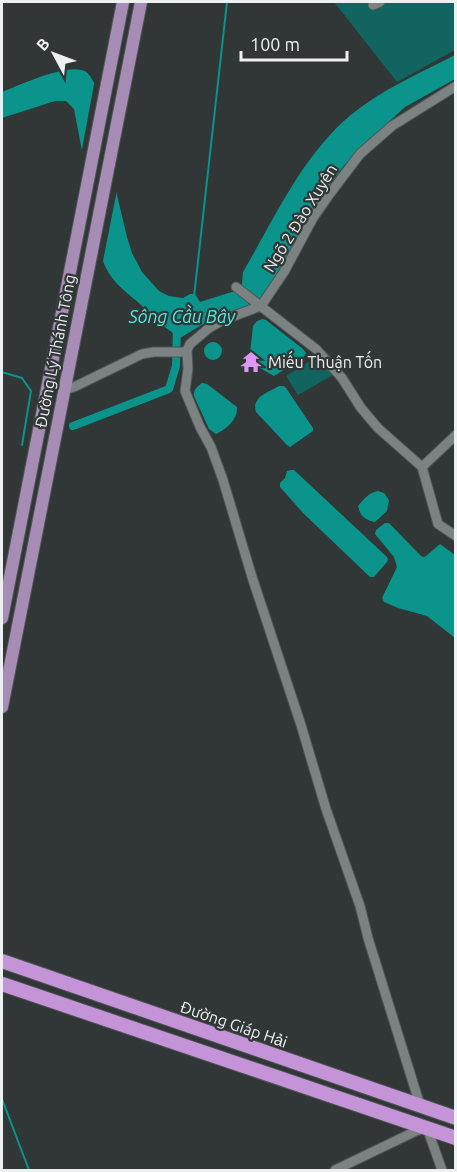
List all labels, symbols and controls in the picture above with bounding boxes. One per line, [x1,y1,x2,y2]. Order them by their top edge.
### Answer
north arrow [24,24,84,84]
scale bar [241,24,348,62]
text: B [32,34,53,54]
text: 100 m [250,34,300,54]
street label: Ngõ 2 Đào Xuyên [260,161,340,275]
street label: Đường Lý Thánh Tông [31,273,79,429]
water label: Sông Cầu Bây [128,304,236,326]
temple icon: Miếu Thuận Tốn [239,350,263,374]
place label: Miếu Thuận Tốn [268,350,382,371]
street label: Đường Giáp Hải [178,997,290,1051]

